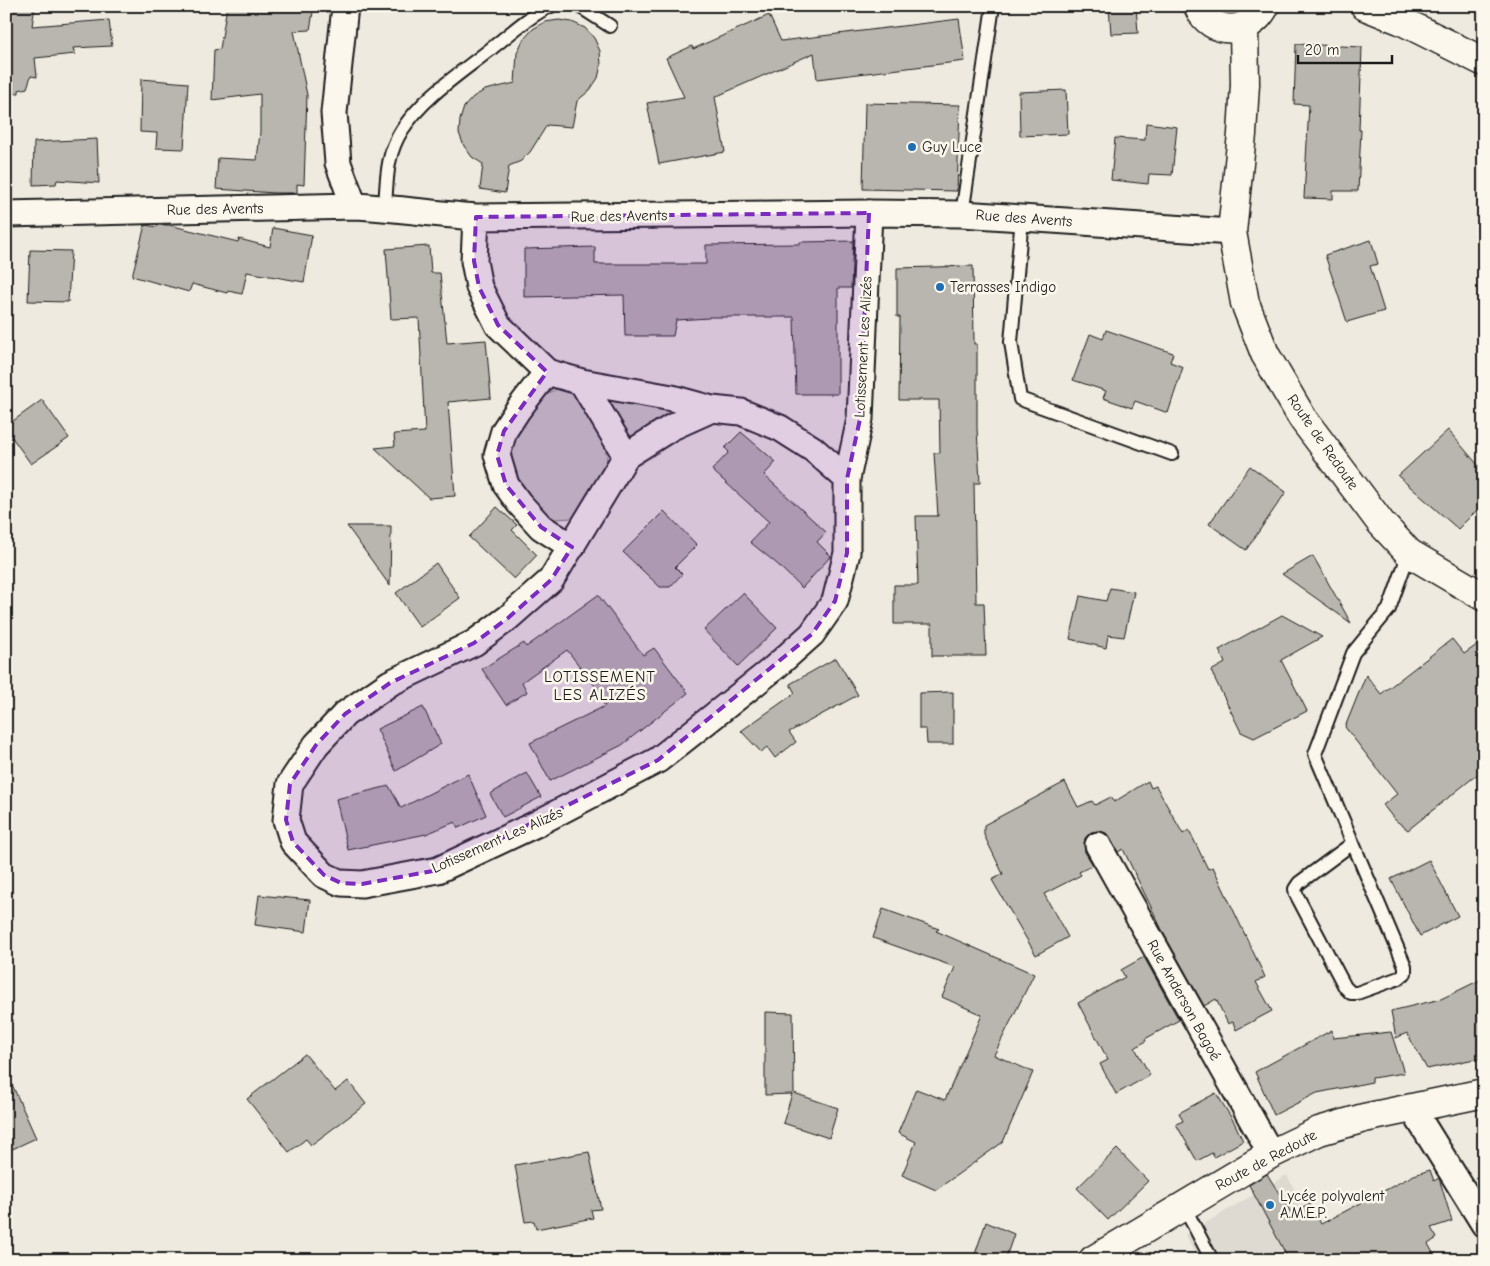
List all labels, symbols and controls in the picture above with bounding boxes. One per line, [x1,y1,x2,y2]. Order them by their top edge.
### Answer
scale bar [1298,32,1391,64]
text: 20 m [1305,41,1339,59]
place label: Guy Luce [922,138,982,156]
marker: Guy Luce [906,141,918,153]
street label: Rue des Avents [166,199,264,219]
street label: Rue des Avents [570,206,668,226]
street label: Rue des Avents [975,206,1073,230]
street label: Lotissement Les Alizés [850,276,876,418]
place label: Terrasses Indigo [950,278,1056,296]
marker: Terrasses Indigo [934,281,946,293]
street label: Route de Redoute [1283,391,1363,494]
district label: LOTISSEMENT LES ALIZÉS [544,668,656,704]
street label: Lotissement Les Alizés [429,803,565,877]
street label: Rue Anderson Bagoé [1143,936,1225,1064]
street label: Route de Redoute [1212,1125,1320,1194]
place label: Lycée polyvalent A.M.E.P. [1280,1187,1385,1222]
marker: Lycée polyvalent A.M.E.P. [1264,1199,1276,1211]

